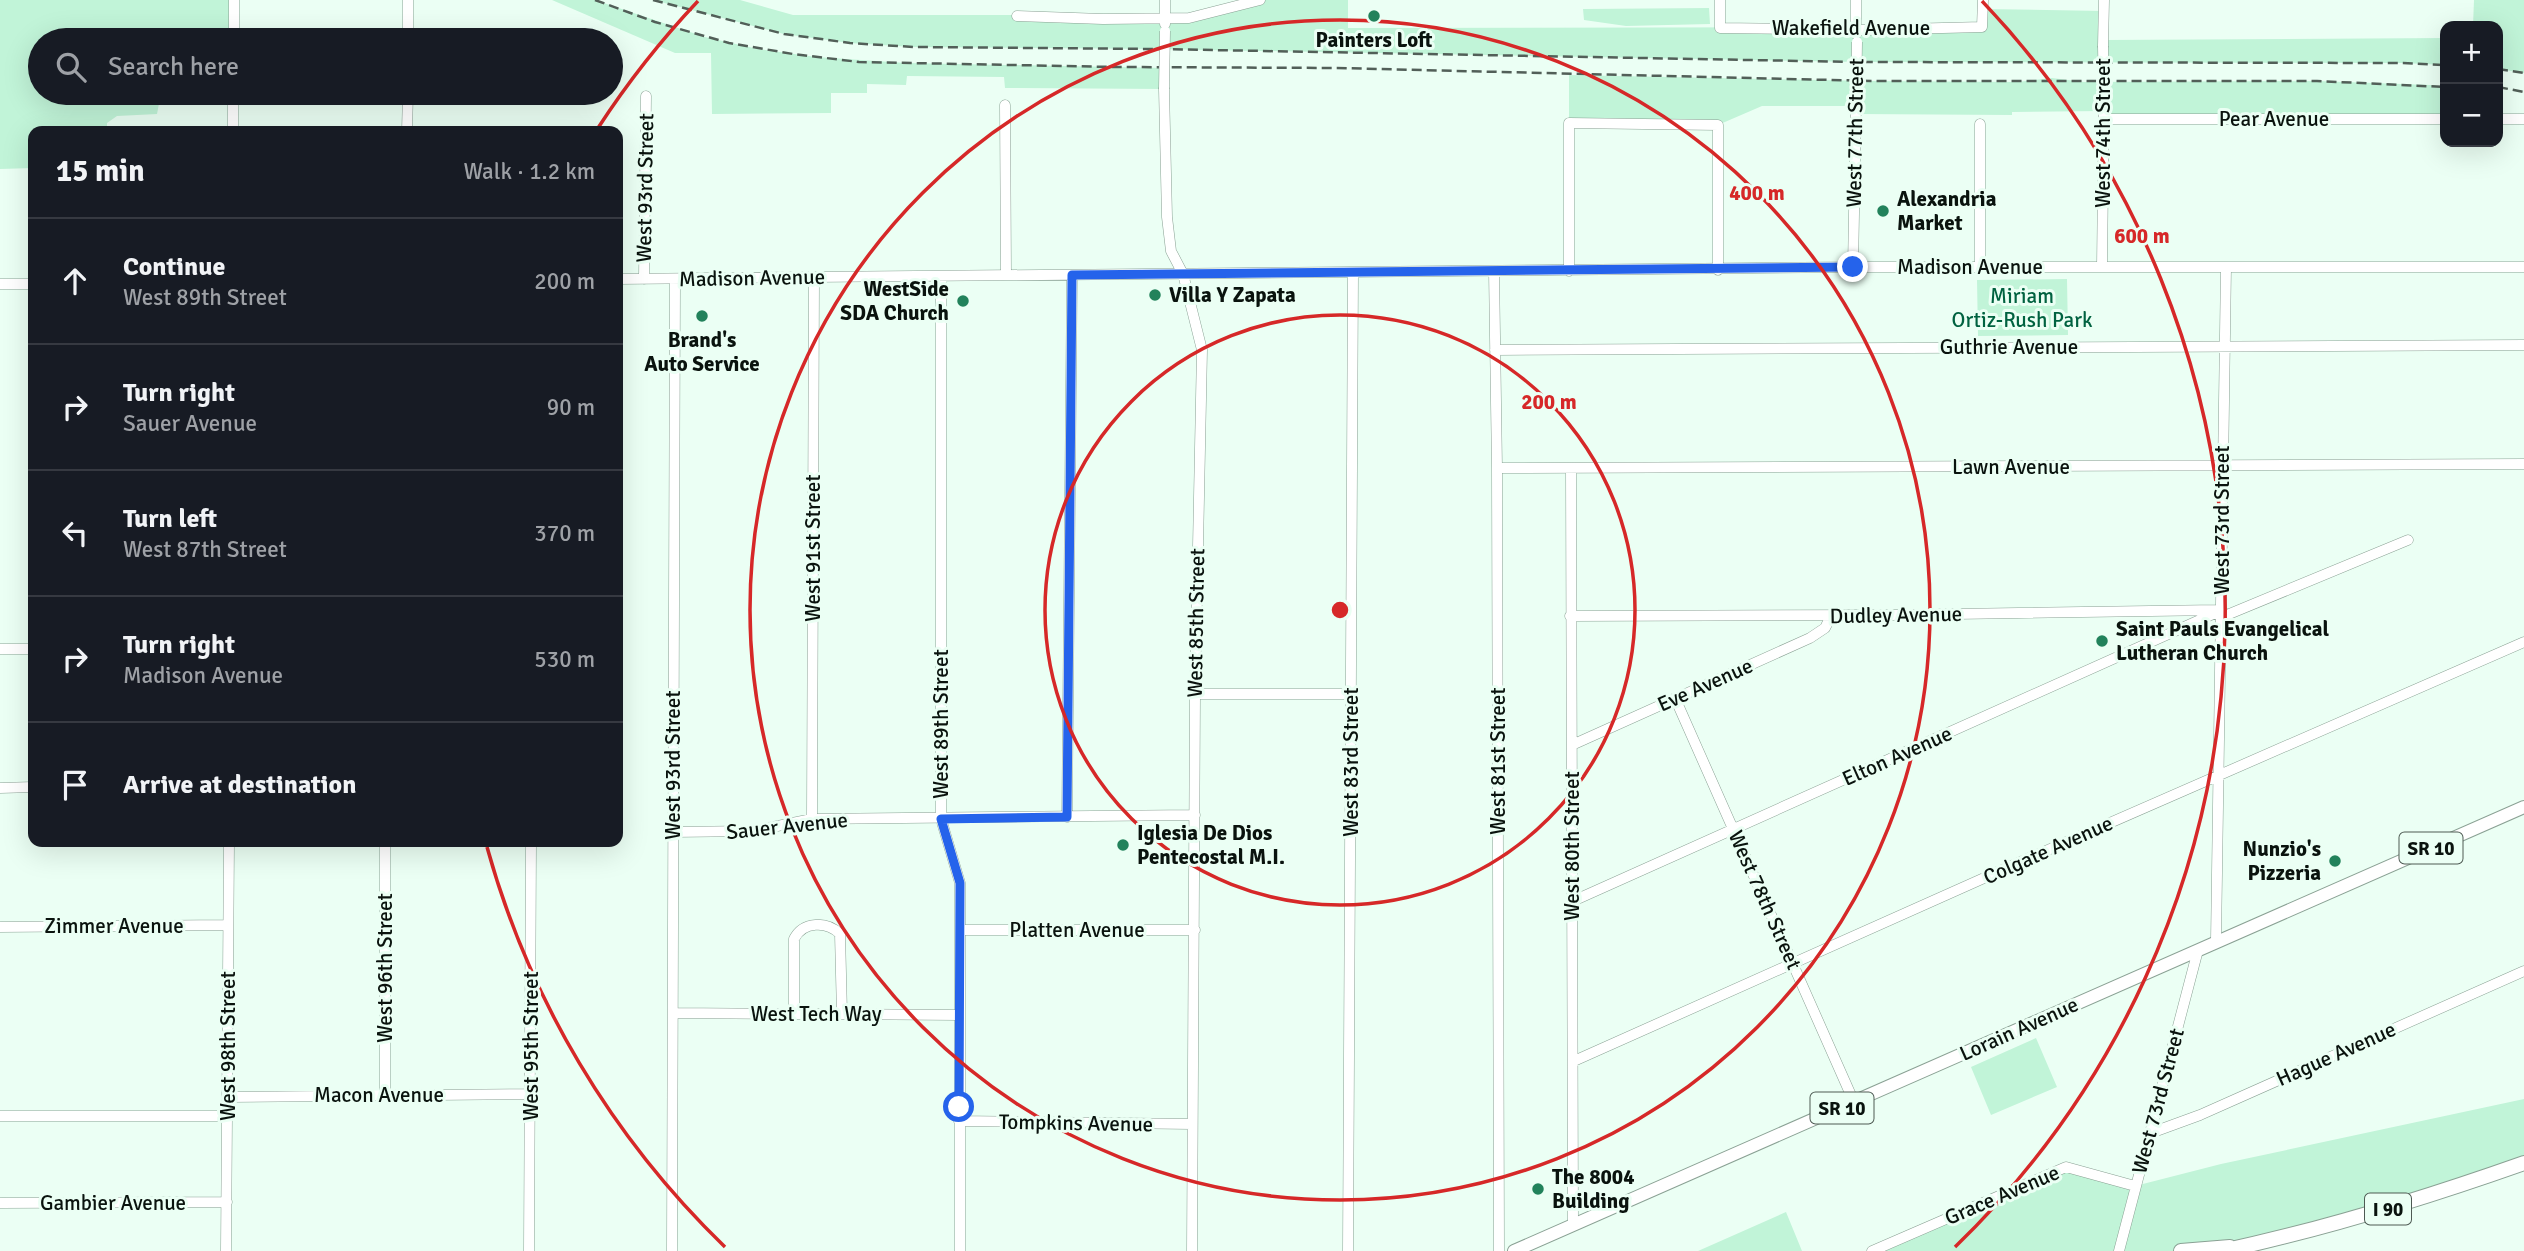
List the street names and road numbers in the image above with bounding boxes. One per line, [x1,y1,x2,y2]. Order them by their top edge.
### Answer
street label: Wakefield Avenue [1772,15,1930,41]
street label: West 77th Street [1841,58,1869,208]
street label: West 74th Street [2090,58,2116,208]
street label: Pear Avenue [2219,106,2329,132]
street label: West 93rd Street [631,113,659,263]
street label: Madison Avenue [1897,254,2043,280]
street label: Madison Avenue [679,264,825,292]
street label: Guthrie Avenue [1940,334,2078,360]
street label: West 73rd Street [2209,445,2235,595]
street label: Lawn Avenue [1952,454,2070,480]
street label: West 91st Street [800,474,826,622]
street label: West 85th Street [1182,548,1210,698]
street label: Dudley Avenue [1830,601,1962,629]
street label: West 89th Street [928,649,954,799]
street label: Eve Avenue [1653,652,1757,718]
street label: West 83rd Street [1338,687,1364,837]
street label: West 81st Street [1485,687,1511,835]
street label: West 93rd Street [660,690,686,840]
street label: Elton Avenue [1838,720,1956,792]
street label: West 80th Street [1559,771,1585,921]
street label: Sauer Avenue [725,807,849,845]
street label: Colgate Avenue [1979,810,2117,890]
street label: West 78th Street [1723,826,1807,974]
road number: SR 10 [2400,832,2462,863]
street label: West 96th Street [372,893,398,1043]
street label: Zimmer Avenue [44,913,184,939]
street label: Platten Avenue [1009,917,1145,943]
street label: West 98th Street [215,971,241,1121]
street label: West 95th Street [518,971,544,1121]
street label: Lorain Avenue [1956,991,2082,1067]
street label: West Tech Way [750,1001,882,1027]
street label: Hague Avenue [2272,1016,2400,1092]
street label: West 73rd Street [2126,1025,2190,1177]
street label: Macon Avenue [314,1082,444,1108]
road number: SR 10 [1811,1092,1874,1124]
street label: Tompkins Avenue [999,1109,1153,1137]
street label: Grace Avenue [1941,1159,2063,1231]
street label: Gambier Avenue [40,1190,186,1216]
road number: I 90 [2365,1194,2411,1224]

